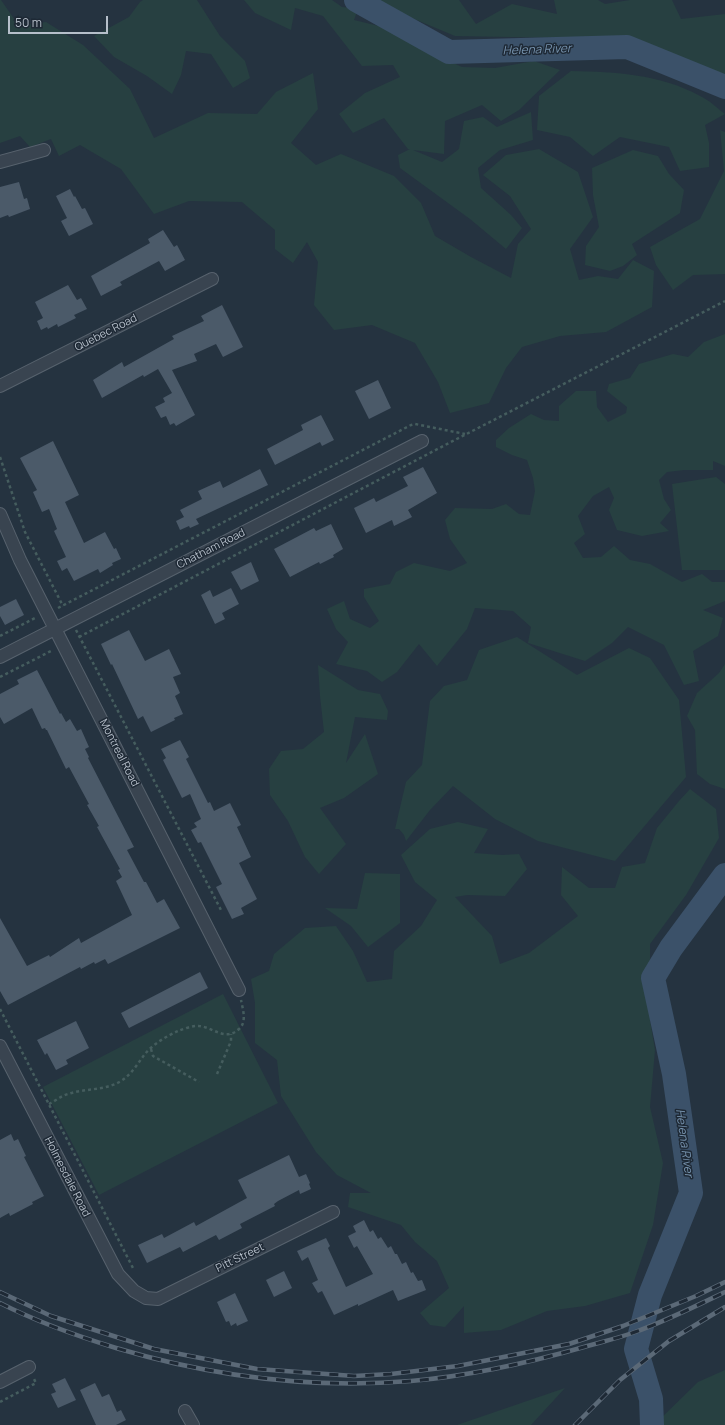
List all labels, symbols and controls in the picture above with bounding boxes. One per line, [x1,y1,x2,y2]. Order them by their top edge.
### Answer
scale bar [10,8,110,34]
text: 50 m [15,14,42,31]
water label: Helena River [502,42,572,58]
street label: Quebec Road [73,312,139,354]
street label: Chatham Road [175,526,247,572]
street label: Montreal Road [96,717,142,789]
water label: Helena River [672,1108,696,1178]
street label: Holmesdale Road [41,1135,93,1219]
street label: Pitt Street [214,1241,266,1275]

